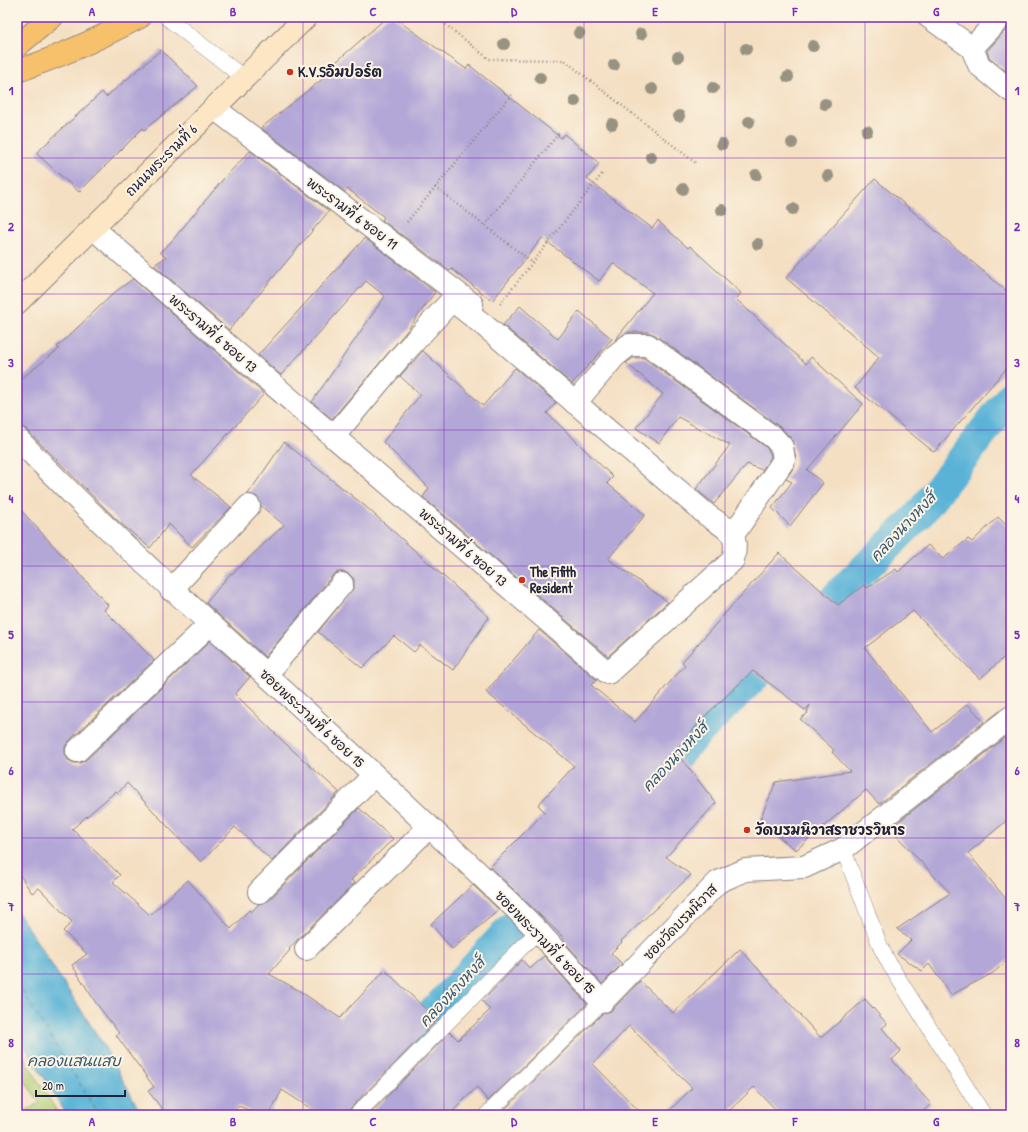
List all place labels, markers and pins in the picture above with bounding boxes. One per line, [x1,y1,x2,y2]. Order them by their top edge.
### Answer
place label: K.V.Sอิมปอร์ต [298,62,382,81]
marker: K.V.Sอิมปอร์ต [285,67,295,77]
place label: The Fifith Resident [529,562,576,597]
marker: The Fifith Resident [517,575,527,585]
place label: วัดบรมนิวาสราชวรวิหาร [755,820,905,839]
marker: วัดบรมนิวาสราชวรวิหาร [742,825,752,835]

